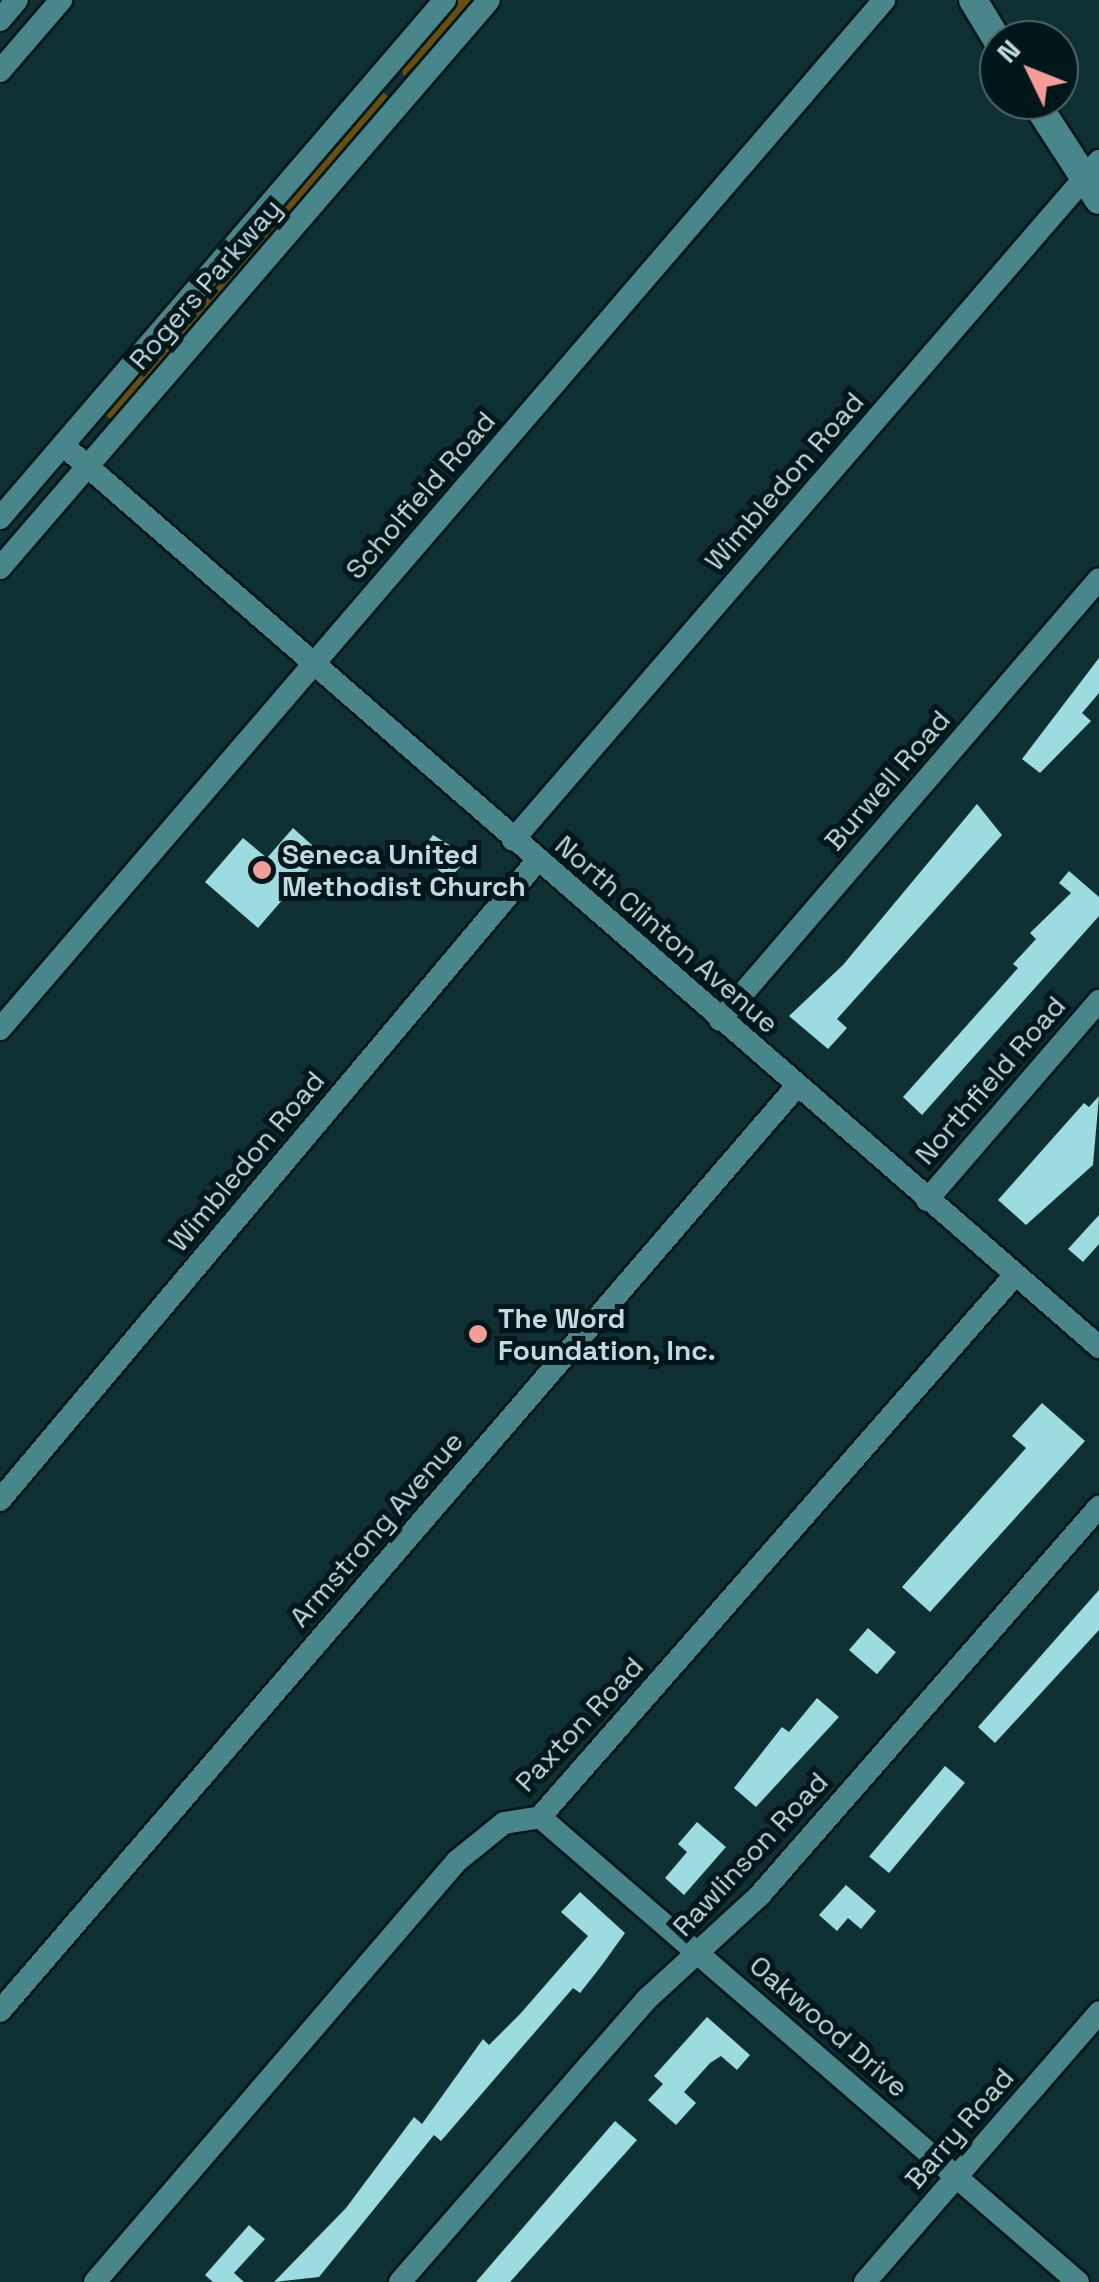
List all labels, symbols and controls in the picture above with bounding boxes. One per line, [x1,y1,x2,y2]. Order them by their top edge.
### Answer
north arrow [979,20,1079,120]
text: N [989,32,1028,70]
street label: Rogers Parkway [122,192,288,376]
street label: Wimbledon Road [697,385,871,577]
street label: Scholfield Road [338,404,502,586]
street label: Burwell Road [817,703,957,857]
street label: North Clinton Avenue [548,828,786,1040]
place label: Seneca United Methodist Church [282,837,526,903]
marker: Seneca United Methodist Church [251,859,273,881]
street label: Northfield Road [908,989,1072,1171]
street label: Wimbledon Road [161,1064,331,1258]
place label: The Word Foundation, Inc. [498,1301,717,1367]
marker: The Word Foundation, Inc. [467,1323,489,1345]
street label: Armstrong Avenue [282,1424,470,1634]
street label: Paxton Road [508,1650,650,1798]
street label: Rawlinson Road [665,1765,835,1943]
street label: Oakwood Drive [743,1948,915,2104]
street label: Barry Road [898,2061,1020,2195]

